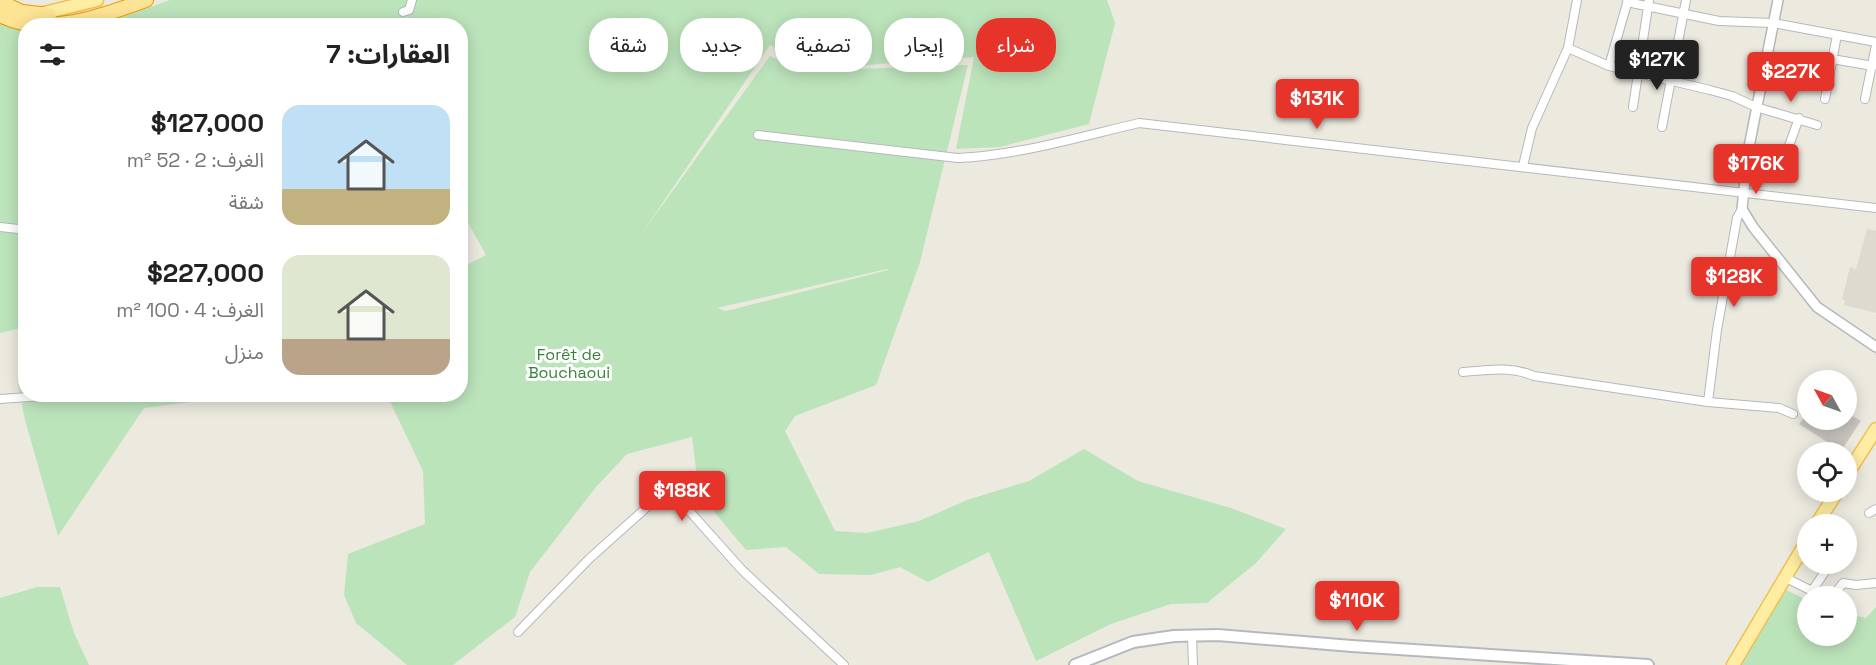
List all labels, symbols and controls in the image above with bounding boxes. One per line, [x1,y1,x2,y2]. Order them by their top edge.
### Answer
chip: شقة [589,18,668,72]
chip: جديد [680,18,763,72]
chip: تصفية [775,18,872,72]
chip: إيجار [884,18,964,72]
chip: شراء [976,18,1056,72]
text: العقارات: 7 [326,37,450,71]
icon: filters [36,38,69,71]
pin: $127K [1615,40,1699,91]
text: $127K [1629,46,1685,72]
pin: $227K [1749,52,1833,103]
text: $227K [1761,58,1821,84]
pin: $131K [1275,79,1359,130]
text: $131K [1290,85,1344,111]
text: $127,000 [151,106,264,140]
icon: home [330,129,402,201]
pin: $176K [1714,144,1798,195]
text: الغرف: 2 · 52 m² [127,147,264,173]
text: $176K [1727,150,1785,176]
text: شقة [229,189,264,215]
text: $227,000 [147,256,264,290]
pin: $128K [1692,257,1776,308]
text: $128K [1705,263,1763,289]
icon: home [330,279,402,351]
text: الغرف: 4 · 100 m² [116,297,264,323]
text: منزل [225,339,264,365]
park label: Forêt de Bouchaoui [528,344,610,383]
north arrow [1797,370,1857,430]
map controls [1797,370,1857,646]
button: locate [1797,442,1857,502]
pin: $188K [640,471,724,522]
text: $188K [653,477,711,503]
button: + [1797,514,1857,574]
pin: $110K [1315,581,1399,632]
button: − [1797,586,1857,646]
text: $110K [1329,587,1385,613]

